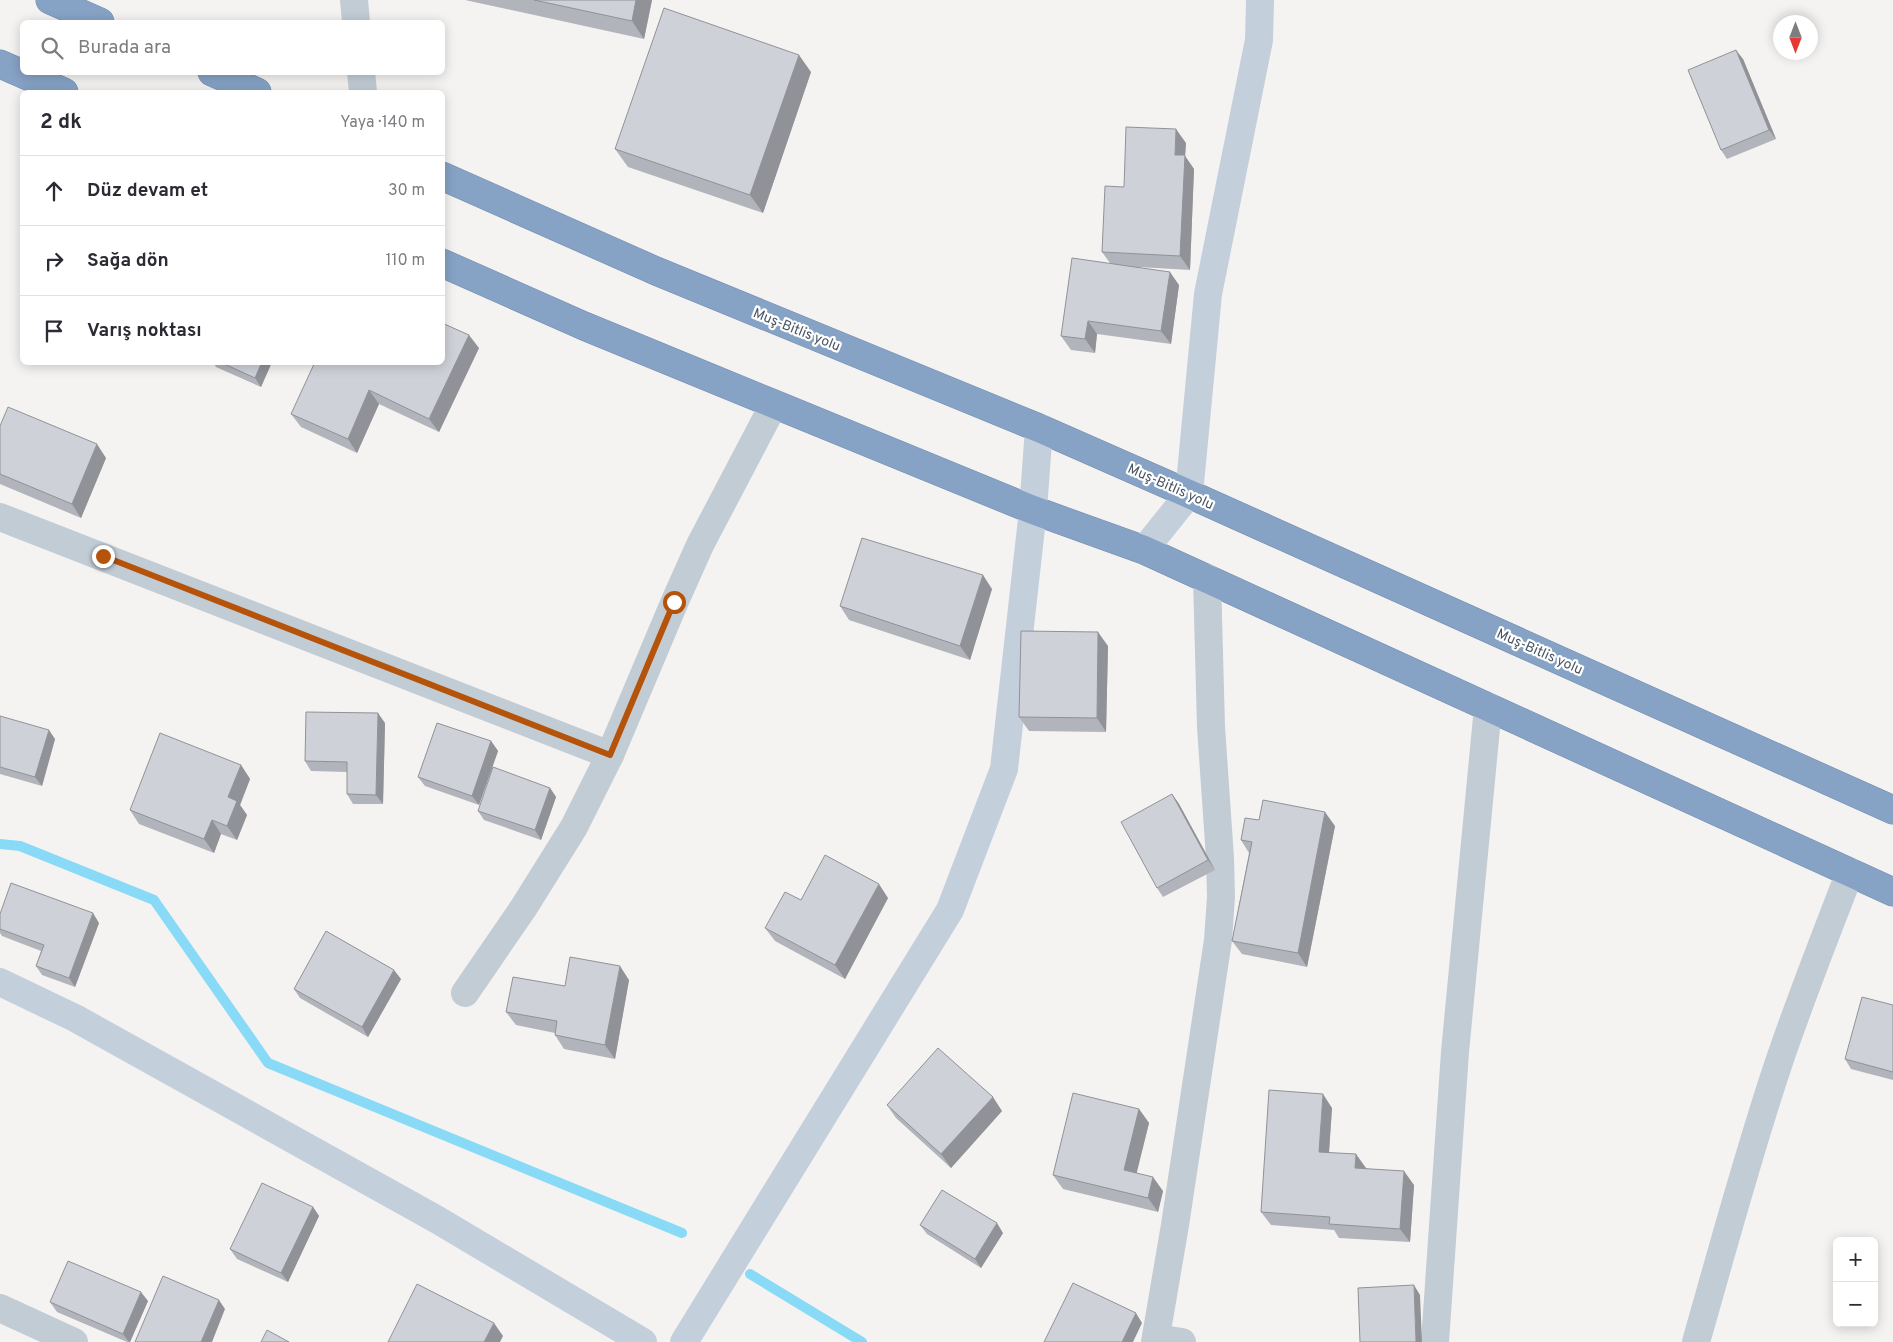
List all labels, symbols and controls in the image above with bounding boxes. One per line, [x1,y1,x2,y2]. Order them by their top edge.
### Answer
north arrow [1773,15,1818,60]
search box [20,20,445,75]
icon: search [38,34,66,62]
text: Burada ara [78,36,171,60]
text: 2 dk [40,109,82,136]
text: Yaya · 140 m [340,113,425,133]
icon: ahead [40,177,68,205]
text: Düz devam et [87,179,208,203]
text: 30 m [388,181,425,201]
icon: right [40,247,68,275]
text: Sağa dön [87,249,169,273]
text: 110 m [385,251,425,271]
street label: Muş-Bitlis yolu [750,305,843,356]
icon: arrive [40,317,68,345]
text: Varış noktası [87,319,202,343]
street label: Muş-Bitlis yolu [1125,461,1216,514]
route end [92,545,115,568]
route start [663,591,686,614]
street label: Muş-Bitlis yolu [1494,626,1585,679]
map controls [1833,1237,1878,1327]
button: + [1833,1237,1878,1282]
button: − [1833,1282,1878,1327]

